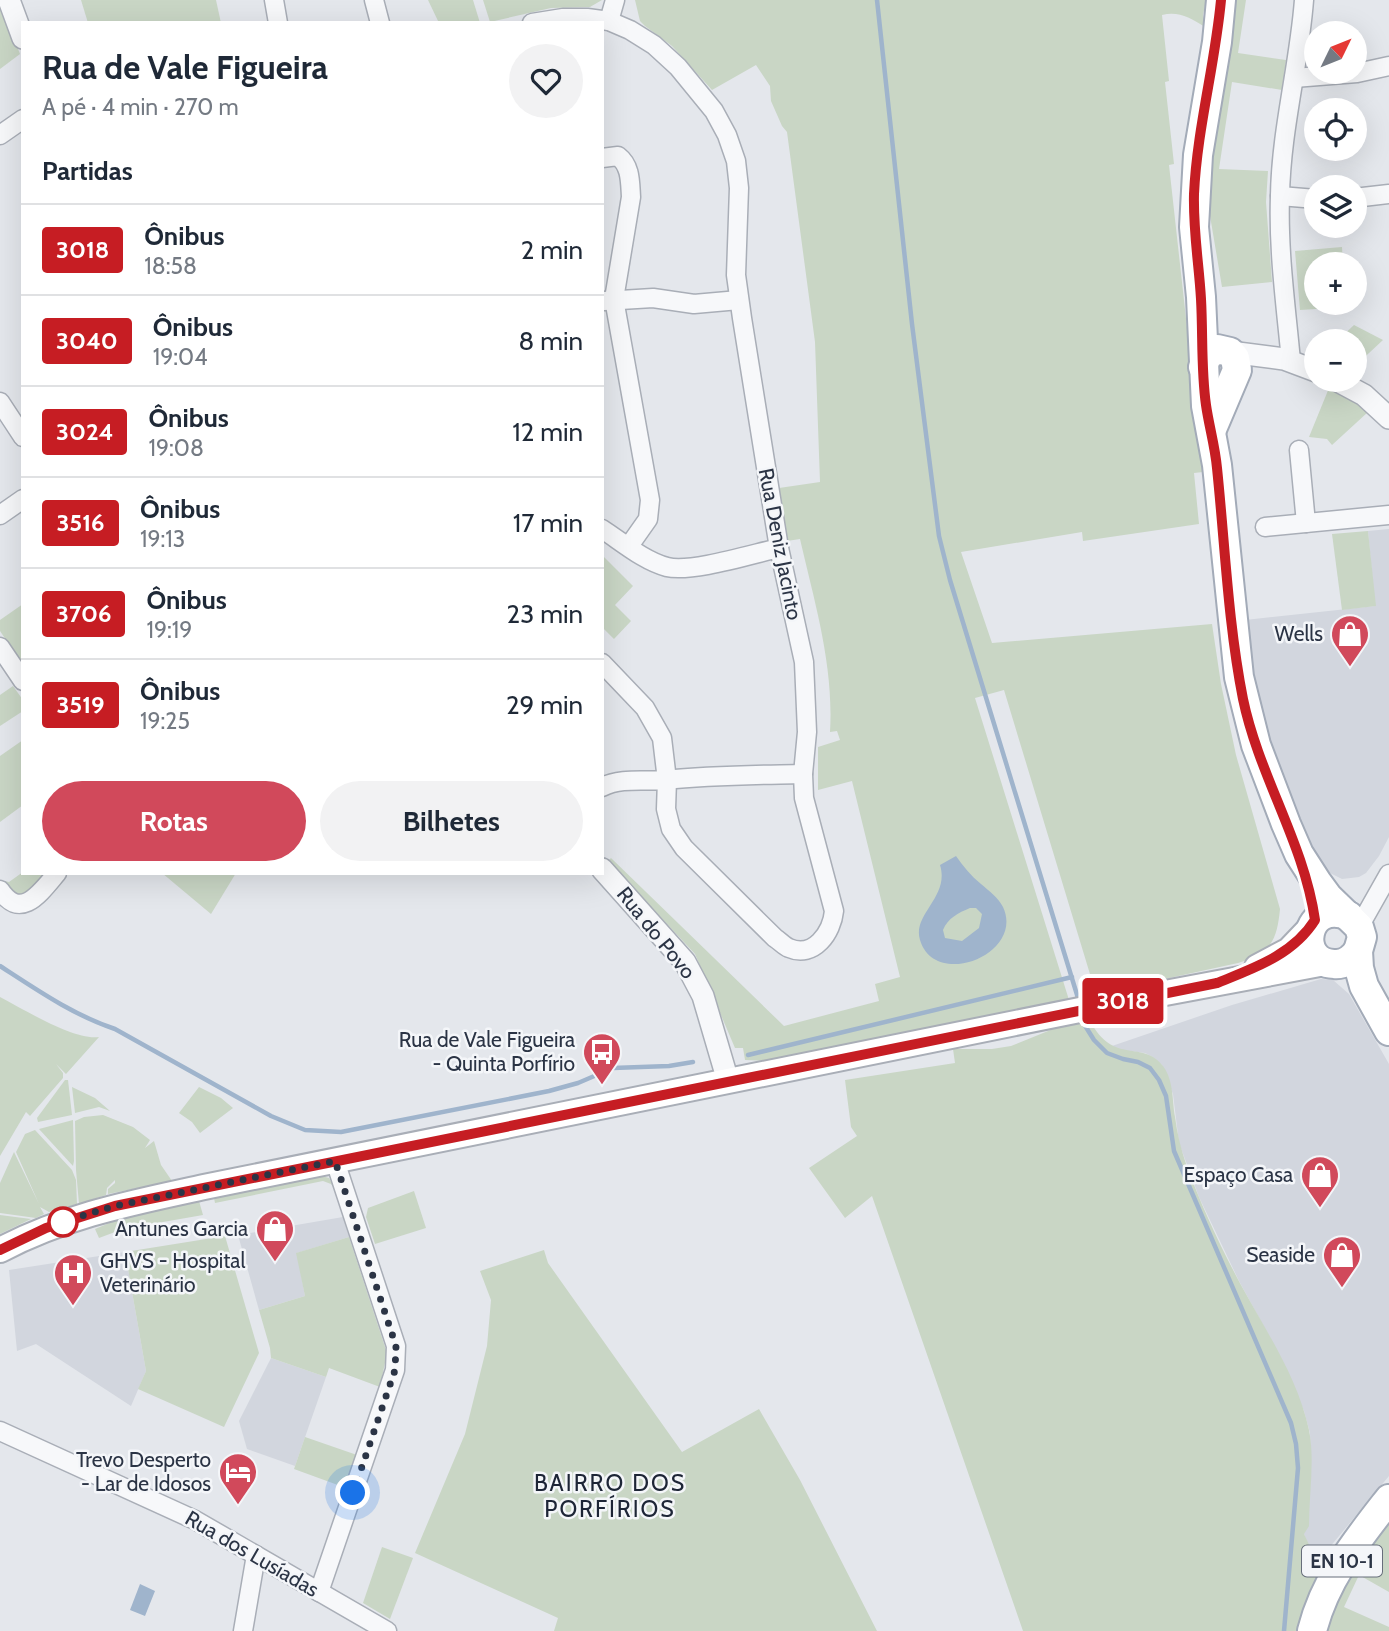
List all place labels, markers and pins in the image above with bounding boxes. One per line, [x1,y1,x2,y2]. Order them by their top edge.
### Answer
shop icon: Wells [1329,613,1371,668]
place label: Wells [1275,621,1323,646]
place label: Rua de Vale Figueira - Quinta Porfírio [399,1027,575,1076]
bus stop icon: Rua de Vale Figueira - Quinta Porfírio [581,1031,623,1086]
shop icon: Espaço Casa [1299,1154,1341,1209]
place label: Espaço Casa [1184,1162,1293,1187]
unlabelled marker [48,1207,78,1237]
shop icon: Antunes Garcia [254,1208,296,1263]
place label: Antunes Garcia [115,1216,248,1241]
shop icon: Seaside [1321,1234,1363,1289]
place label: Seaside [1246,1242,1315,1267]
place label: GHVS - Hospital Veterinário [100,1248,245,1297]
hospital icon: GHVS - Hospital Veterinário [52,1252,94,1307]
place label: Trevo Desperto - Lar de Idosos [76,1447,211,1496]
hotel icon: Trevo Desperto - Lar de Idosos [217,1451,259,1506]

